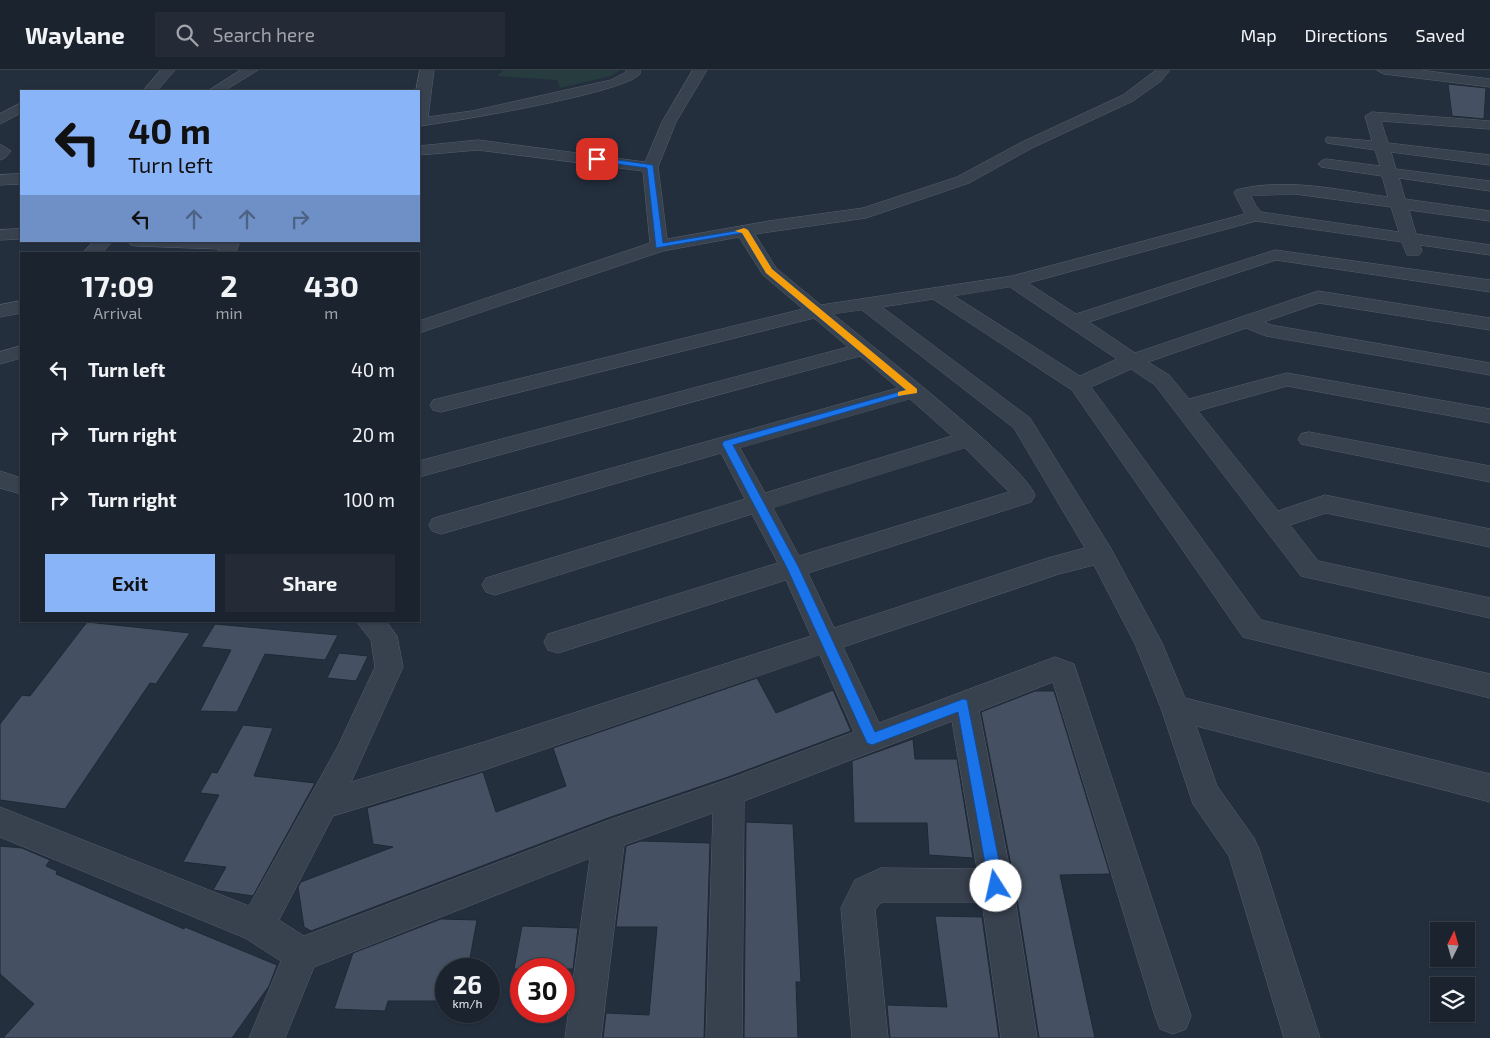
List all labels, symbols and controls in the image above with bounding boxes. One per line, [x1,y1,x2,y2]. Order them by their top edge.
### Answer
search box [155,12,505,57]
text: Waylane [25,20,125,49]
icon: search [173,21,201,49]
text: Search here [213,23,315,46]
text: Map [1240,24,1277,46]
text: Directions [1305,24,1388,46]
text: Saved [1416,24,1465,46]
text: 40 m [128,109,211,151]
icon: left [45,110,110,175]
pin [576,138,618,180]
icon: arrive [583,145,611,173]
text: Turn left [128,151,213,177]
icon: left [127,205,155,233]
icon: ahead [180,205,208,233]
icon: ahead [233,205,261,233]
icon: right [286,205,314,233]
text: 17:09 [81,267,154,303]
text: 2 [220,267,238,303]
text: 430 [304,267,359,303]
text: Arrival [93,303,142,322]
text: min [215,303,243,322]
text: m [324,303,338,322]
icon: left [45,356,73,384]
text: Turn left [88,358,165,381]
text: 40 m [351,358,395,381]
icon: right [45,421,73,449]
text: Turn right [88,423,176,446]
text: 20 m [352,423,395,446]
icon: right [45,486,73,514]
text: Turn right [88,488,176,511]
text: 100 m [344,488,395,511]
button: Exit [45,554,215,612]
button: Share [225,554,395,612]
position arrow [969,859,1021,911]
north arrow [1430,922,1475,968]
map controls [1430,922,1475,1022]
speed limit sign: 30 [510,958,575,1023]
text: 26 [453,969,482,999]
button: layers [1430,977,1475,1022]
text: km/h [453,996,482,1010]

